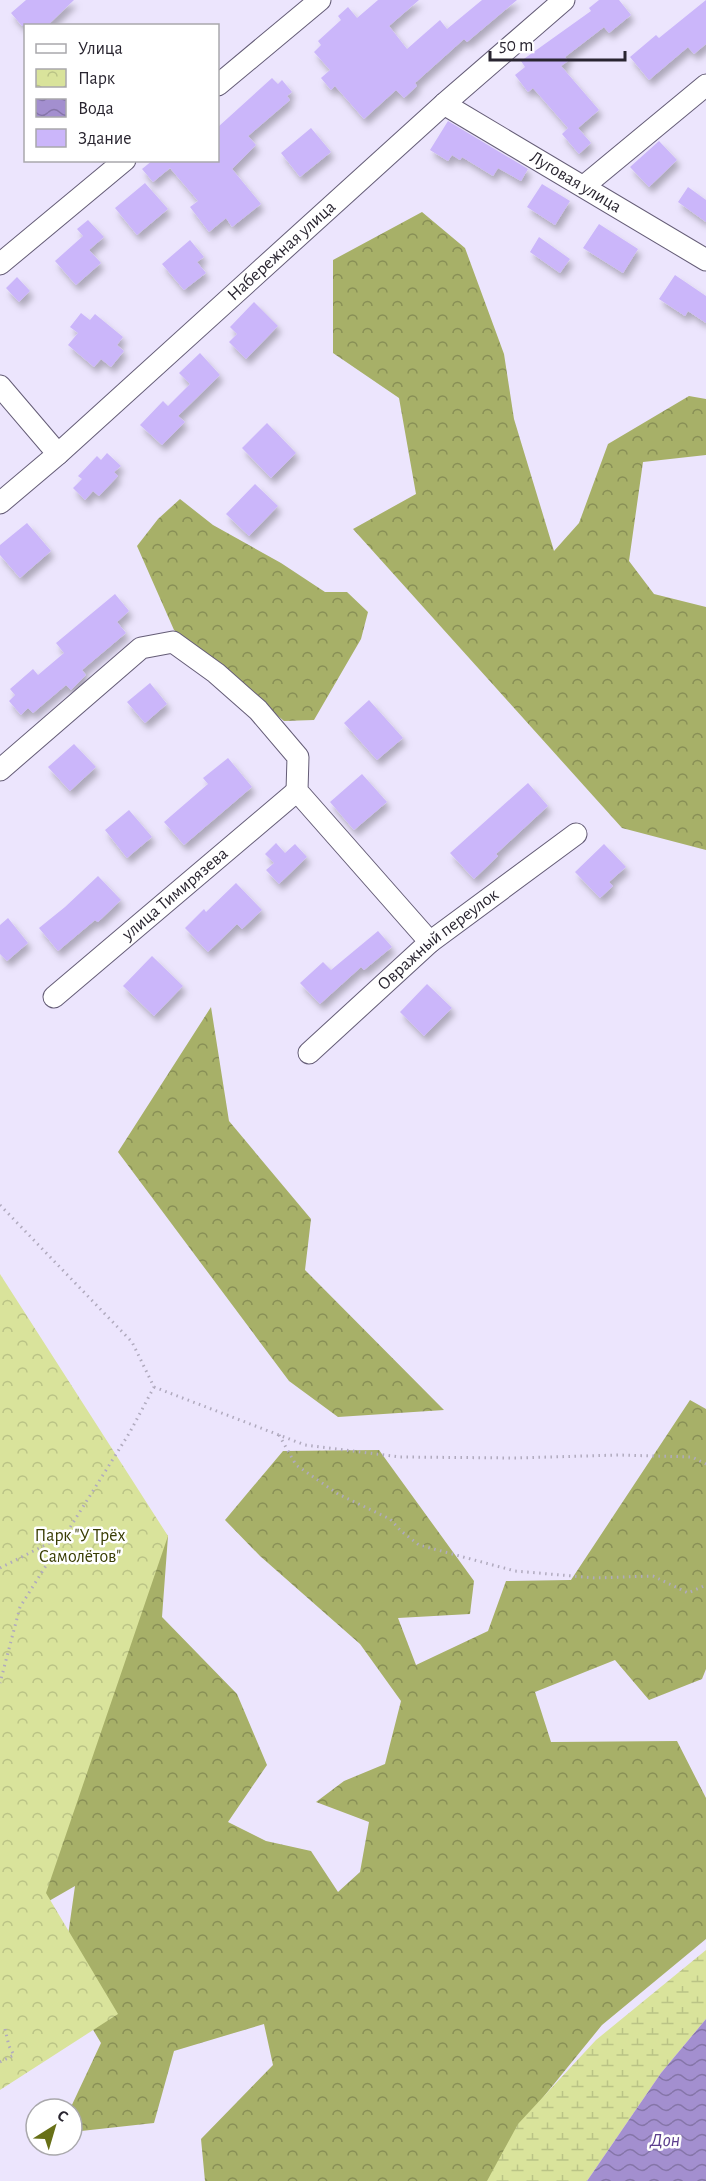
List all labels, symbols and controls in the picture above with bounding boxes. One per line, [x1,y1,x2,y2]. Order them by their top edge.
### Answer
legend [24,24,219,162]
scale bar [490,24,625,62]
text: 50 m [499,37,533,55]
text: Улица [78,40,123,58]
text: Парк [78,70,116,88]
text: Вода [78,100,114,118]
text: Здание [78,130,132,148]
street label: Луговая улица [527,148,624,216]
street label: Набережная улица [224,198,339,304]
street label: улица Тимирязева [118,845,232,944]
street label: Овражный переулок [374,885,503,994]
park label: Парк "У Трёх Самолётов" [35,1527,125,1566]
north arrow [24,2097,84,2157]
text: С [54,2107,71,2125]
water label: Дон [649,2130,680,2150]

